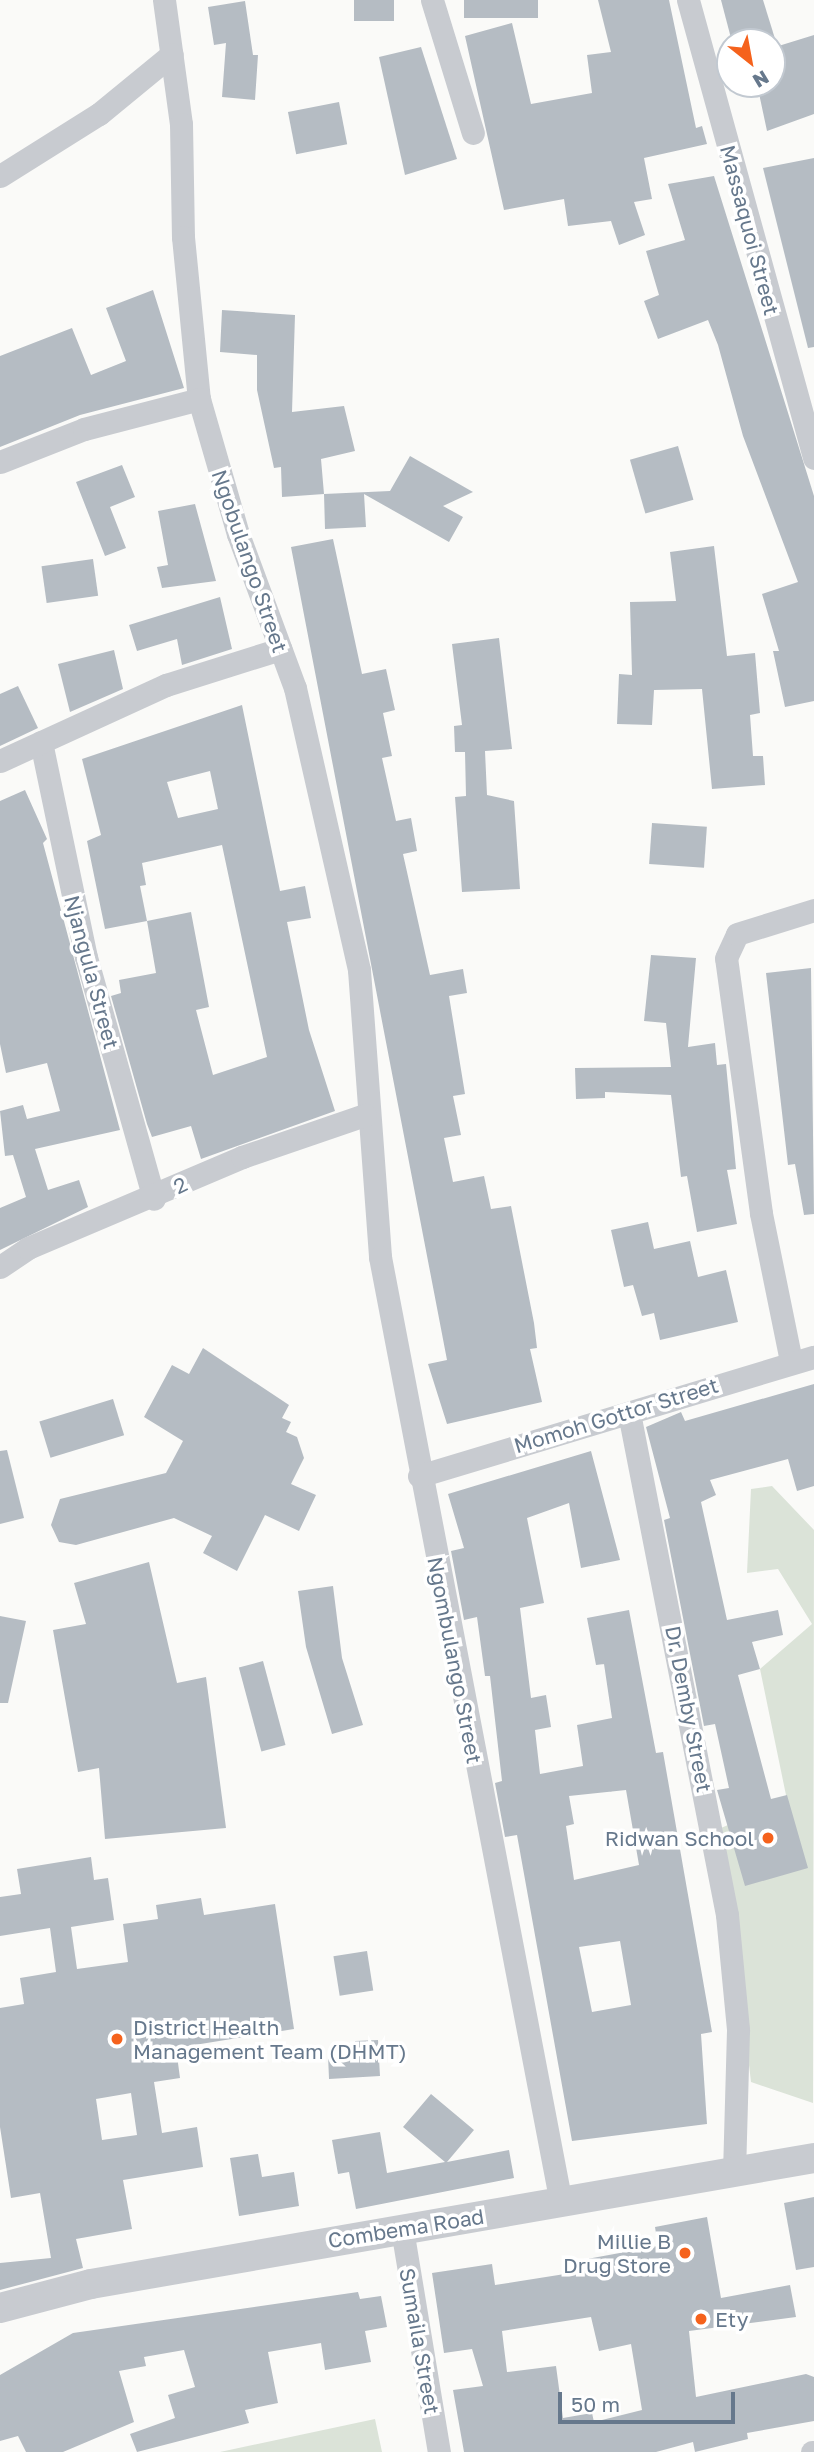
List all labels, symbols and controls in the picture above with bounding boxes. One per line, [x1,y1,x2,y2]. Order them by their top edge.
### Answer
north arrow [716,28,786,98]
text: N [749,66,773,93]
street label: Massaquoi Street [715,142,785,318]
street label: Ngobulango Street [207,466,293,656]
street label: Njangula Street [59,892,125,1052]
street label: 2 [169,1171,191,1199]
street label: Momoh Gottor Street [511,1372,721,1458]
street label: Ngombulango Street [423,1554,487,1766]
street label: Dr. Demby Street [661,1624,717,1794]
place label: Ridwan School [605,1825,754,1851]
marker: Ridwan School [760,1830,776,1846]
place label: District Health Management Team (DHMT) [133,2014,407,2064]
marker: District Health Management Team (DHMT) [107,2029,127,2049]
street label: Combema Road [326,2203,486,2253]
place label: Millie B Drug Store [563,2228,671,2278]
marker: Millie B Drug Store [677,2245,693,2261]
street label: Sumaila Street [395,2266,445,2416]
place label: Ety [715,2306,748,2332]
marker: Ety [693,2311,709,2327]
scale bar [562,2378,739,2422]
text: 50 m [571,2391,620,2417]

